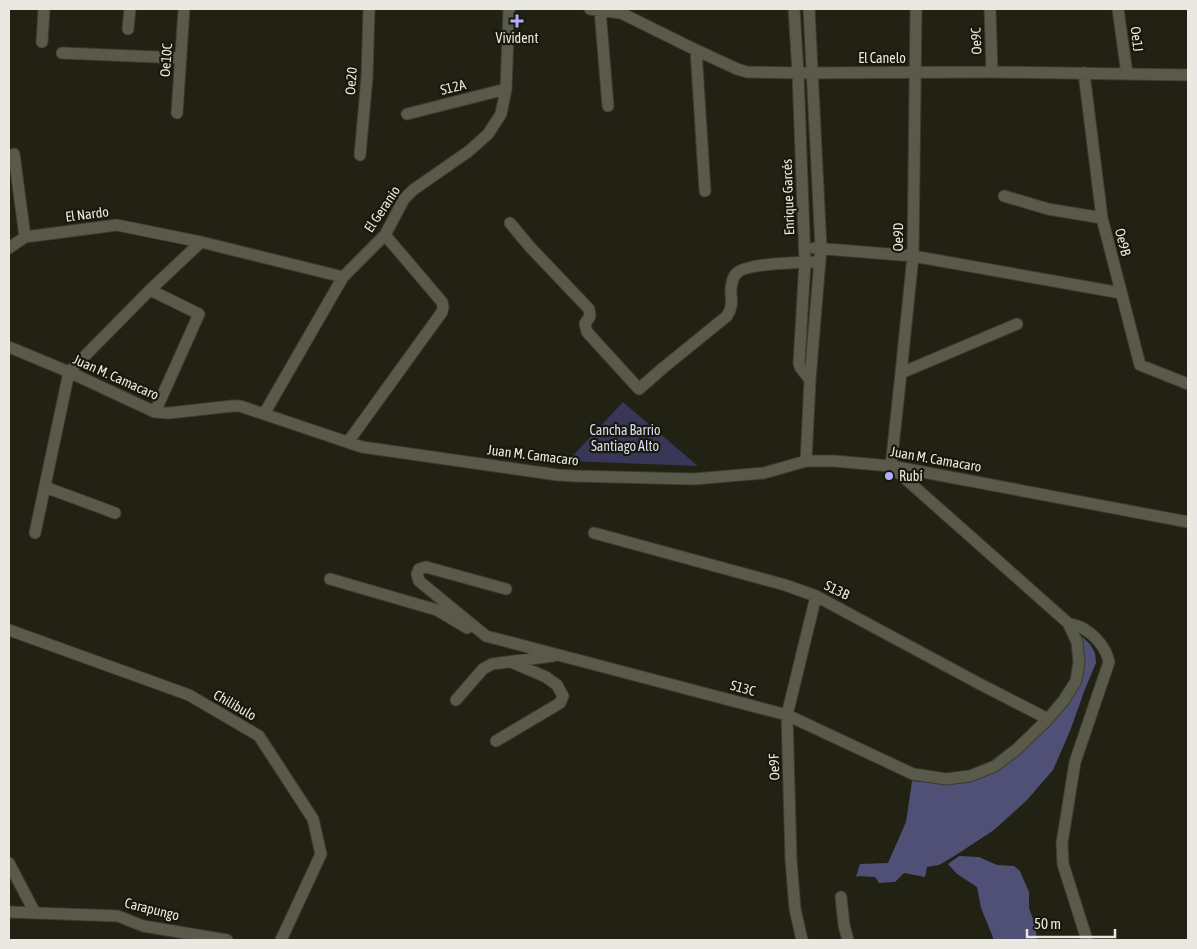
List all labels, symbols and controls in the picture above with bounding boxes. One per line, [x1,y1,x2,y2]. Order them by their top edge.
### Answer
marker: Vivident [510,14,524,28]
street label: Oe1J [1128,25,1146,53]
street label: Oe9C [968,26,984,55]
place label: Vivident [496,30,538,46]
street label: Oe10C [157,42,175,78]
street label: El Canelo [858,50,906,66]
street label: Oe20 [342,66,360,95]
street label: S12A [438,76,468,98]
street label: Enrique Garcés [779,159,797,235]
street label: El Geranio [361,183,403,235]
street label: El Nardo [64,203,110,225]
street label: Oe9D [890,222,906,252]
street label: Oe9B [1112,227,1134,258]
street label: Juan M. Camacaro [71,351,161,403]
park label: Cancha Barrio Santiago Alto [589,422,661,454]
street label: Juan M. Camacaro [486,441,580,469]
street label: Juan M. Camacaro [889,443,983,475]
place label: Rubí [899,468,923,484]
marker: Rubí [883,470,895,482]
street label: S13B [822,577,852,603]
street label: S13C [729,677,758,699]
street label: Chilibulo [211,686,259,724]
street label: Oe9F [766,753,782,781]
street label: Carapungo [123,895,181,923]
scale bar [1027,906,1114,938]
text: 50 m [1034,915,1061,932]

